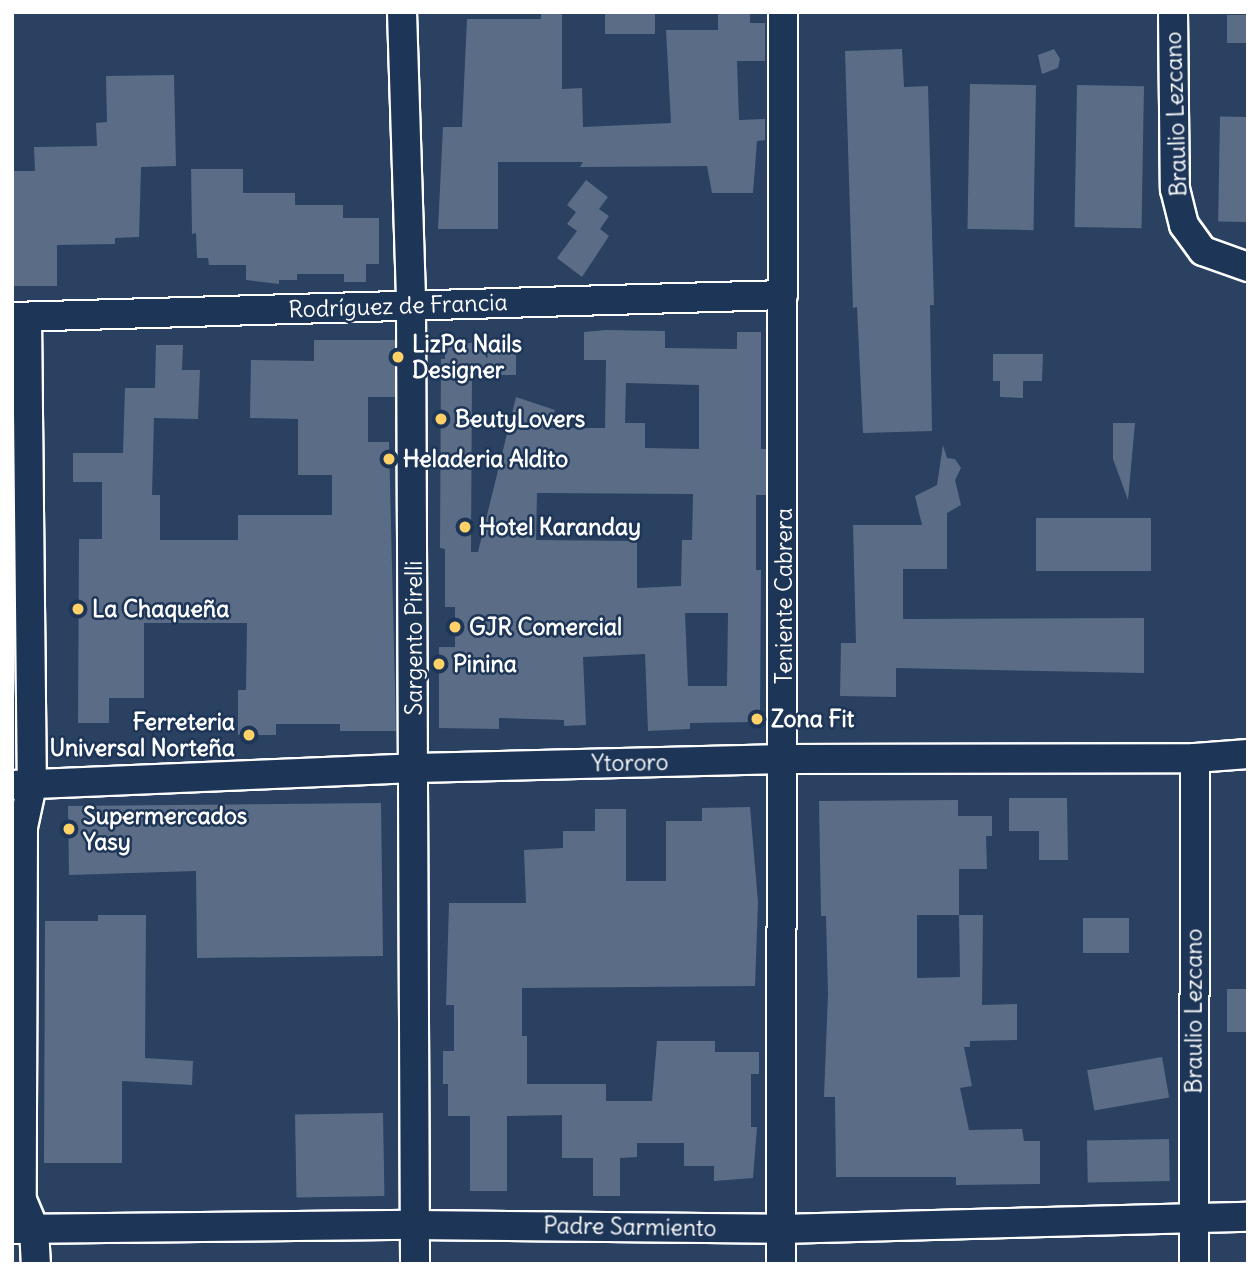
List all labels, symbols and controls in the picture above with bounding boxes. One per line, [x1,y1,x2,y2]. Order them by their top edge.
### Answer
street label: Braulio Lezcano [1159,31,1193,197]
street label: Rodríguez de Francia [288,288,508,324]
place label: LizPa Nails Designer [412,330,522,384]
marker: LizPa Nails Designer [390,349,406,365]
place label: BeutyLovers [455,405,585,433]
marker: BeutyLovers [433,411,449,427]
place label: Heladeria Aldito [403,445,568,473]
marker: Heladeria Aldito [381,451,397,467]
street label: Teniente Cabrera [770,508,798,684]
place label: Hotel Karanday [479,513,641,541]
marker: Hotel Karanday [457,519,473,535]
street label: Sargento Pirelli [400,560,428,716]
place label: La Chaqueña [92,595,229,623]
marker: La Chaqueña [70,601,86,617]
place label: GJR Comercial [469,613,622,641]
marker: GJR Comercial [447,619,463,635]
place label: Pinina [453,650,517,678]
marker: Pinina [431,656,447,672]
place label: Zona Fit [771,705,854,733]
place label: Ferreteria Universal Norteña [50,708,235,762]
marker: Zona Fit [749,711,765,727]
marker: Ferreteria Universal Norteña [241,727,257,743]
street label: Ytororo [591,749,669,777]
place label: Supermercados Yasy [83,802,247,856]
marker: Supermercados Yasy [61,821,77,837]
street label: Braulio Lezcano [1180,928,1208,1094]
street label: Padre Sarmiento [543,1212,717,1242]

